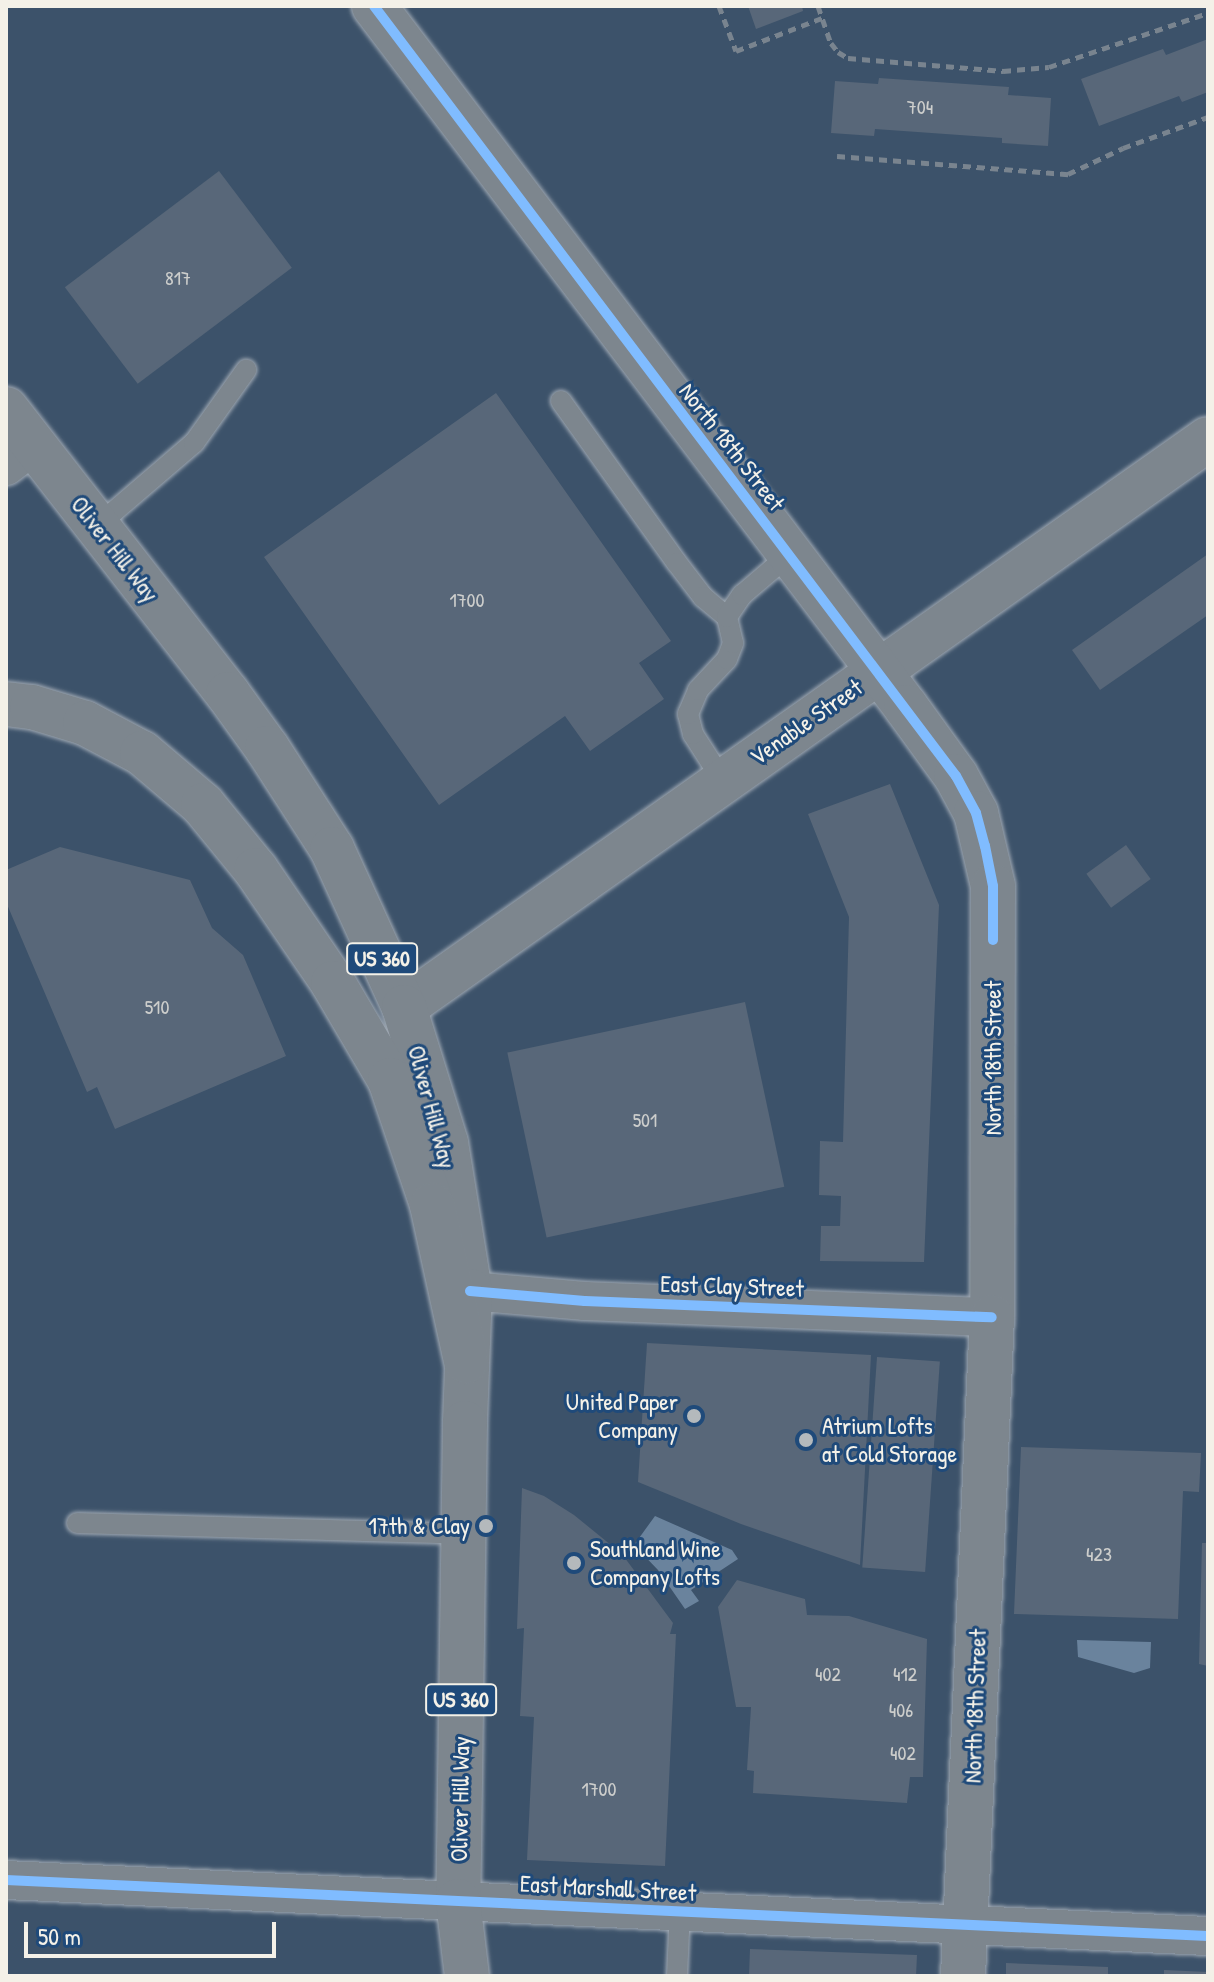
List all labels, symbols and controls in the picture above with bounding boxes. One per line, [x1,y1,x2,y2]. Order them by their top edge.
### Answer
house number: 704 [907,94,933,118]
house number: 817 [165,265,191,289]
street label: North 18th Street [673,377,791,517]
street label: Oliver Hill Way [65,491,165,607]
house number: 1700 [449,587,485,611]
street label: Venable Street [744,673,868,771]
road number: US 360 [346,941,418,977]
street label: North 18th Street [979,981,1007,1135]
house number: 510 [145,994,169,1018]
street label: Oliver Hill Way [402,1043,462,1171]
house number: 501 [633,1107,657,1131]
street label: East Clay Street [660,1269,804,1303]
place label: United Paper Company [566,1388,678,1444]
marker: United Paper Company [685,1407,703,1425]
place label: Atrium Lofts at Cold Storage [822,1412,957,1468]
marker: Atrium Lofts at Cold Storage [797,1431,815,1449]
place label: 17th & Clay [368,1512,470,1540]
marker: 17th & Clay [477,1517,495,1535]
place label: Southland Wine Company Lofts [590,1535,721,1591]
house number: 423 [1086,1541,1112,1565]
marker: Southland Wine Company Lofts [565,1554,583,1572]
street label: North 18th Street [958,1628,992,1784]
house number: 402 [815,1661,841,1685]
house number: 412 [893,1661,917,1685]
road number: US 360 [425,1682,497,1718]
house number: 406 [889,1697,913,1721]
street label: Oliver Hill Way [445,1736,475,1862]
house number: 402 [890,1740,916,1764]
house number: 1700 [581,1776,617,1800]
street label: East Marshall Street [519,1869,697,1907]
scale bar [28,1906,280,1956]
text: 50 m [38,1920,81,1952]

